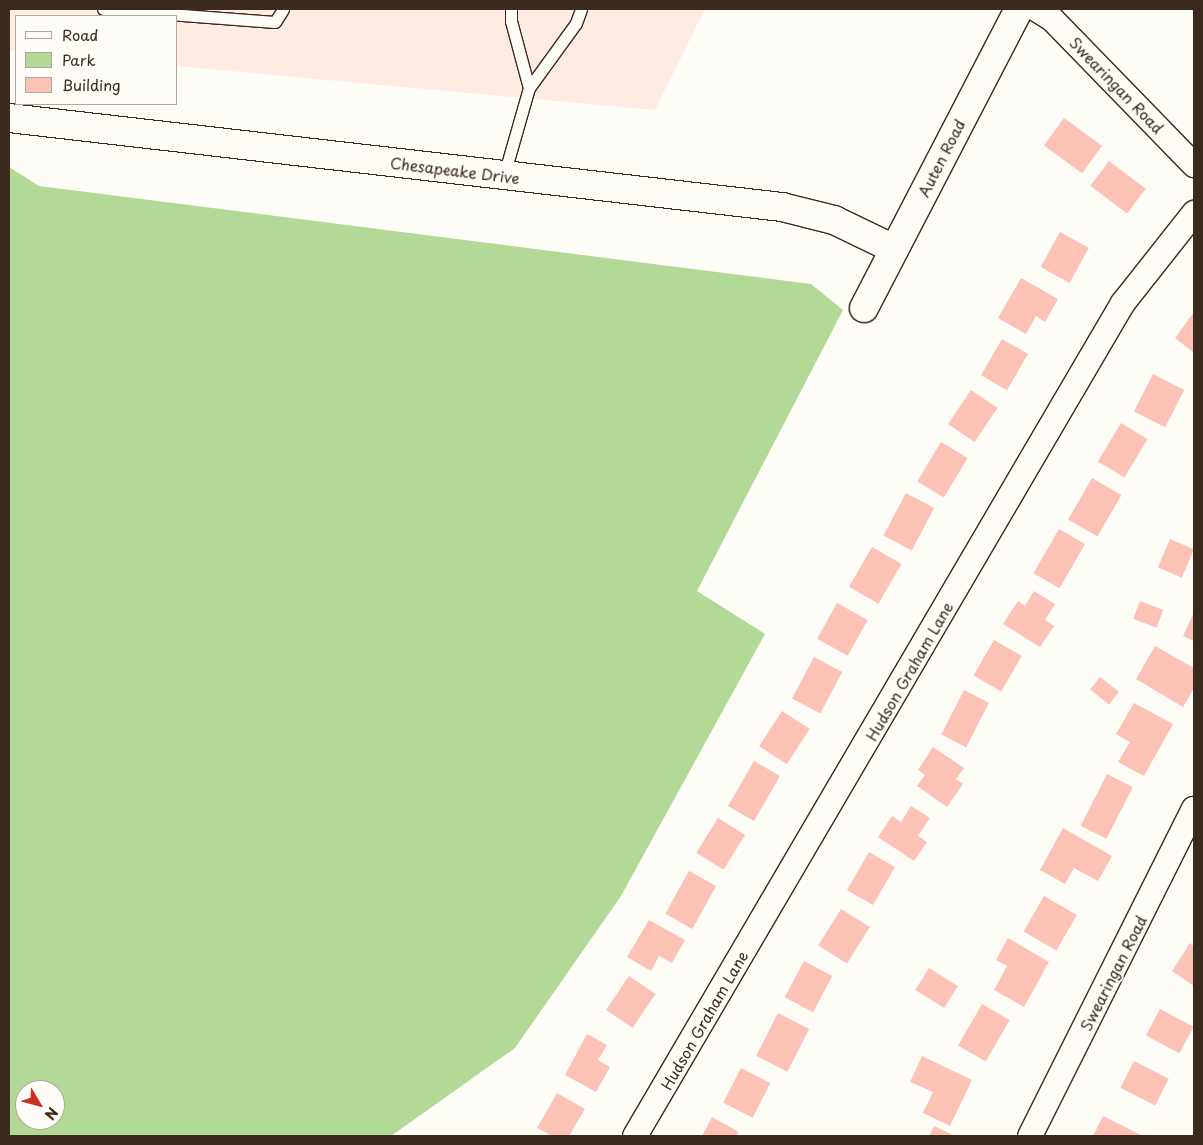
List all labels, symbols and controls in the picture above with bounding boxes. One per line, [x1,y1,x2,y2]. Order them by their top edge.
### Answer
legend [15,15,178,105]
text: Road [62,23,98,46]
street label: Swearingan Road [1067,33,1167,137]
text: Park [62,48,96,71]
text: Building [62,73,121,96]
street label: Auten Road [914,116,968,200]
street label: Chesapeake Drive [389,153,521,187]
street label: Hudson Graham Lane [862,598,956,744]
street label: Swearingan Road [1076,913,1150,1033]
street label: Hudson Graham Lane [657,947,751,1093]
north arrow [15,1080,65,1130]
text: N [40,1103,63,1124]

